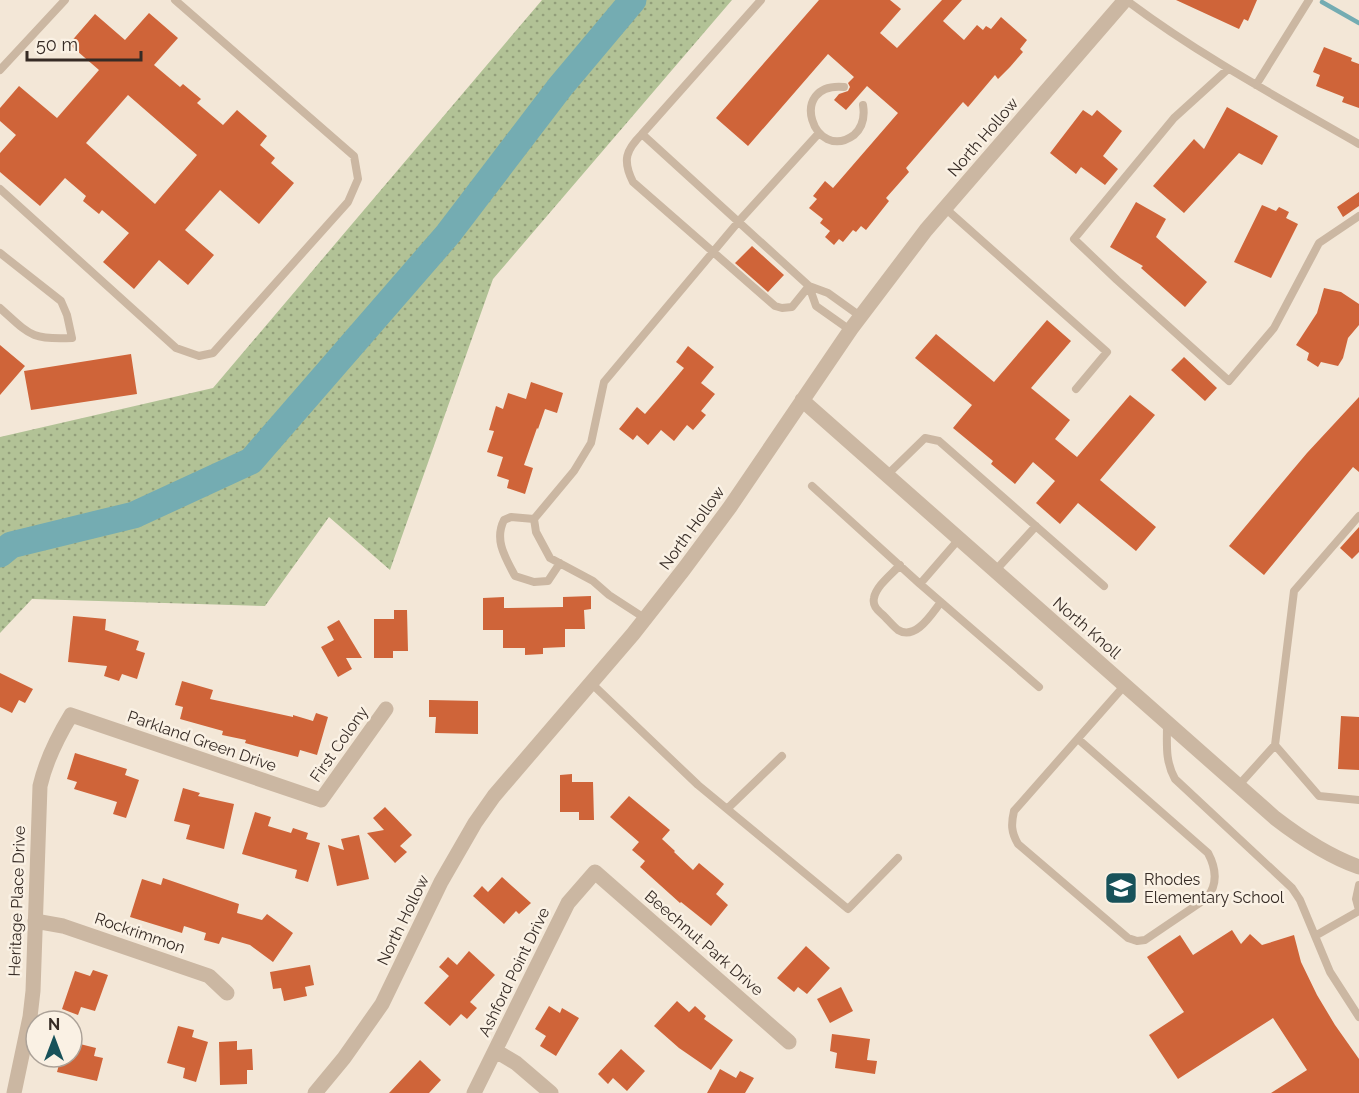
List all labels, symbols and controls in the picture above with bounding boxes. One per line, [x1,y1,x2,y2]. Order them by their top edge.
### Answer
scale bar [27,24,141,62]
text: 50 m [36,34,78,55]
street label: North Hollow [944,94,1022,180]
street label: North Hollow [655,483,729,573]
street label: North Knoll [1049,593,1125,663]
street label: First Colony [306,702,372,785]
street label: Parkland Green Drive [125,707,279,775]
street label: Heritage Place Drive [5,825,29,977]
school or university icon: Rhodes Elementary School [1103,870,1139,906]
place label: Rhodes Elementary School [1144,870,1285,907]
street label: North Hollow [373,872,433,968]
street label: Beechnut Park Drive [641,886,767,1000]
street label: Ashford Point Drive [474,904,554,1040]
street label: Rockrimmon [92,909,188,957]
north arrow [24,1009,84,1069]
text: N [48,1015,60,1034]

